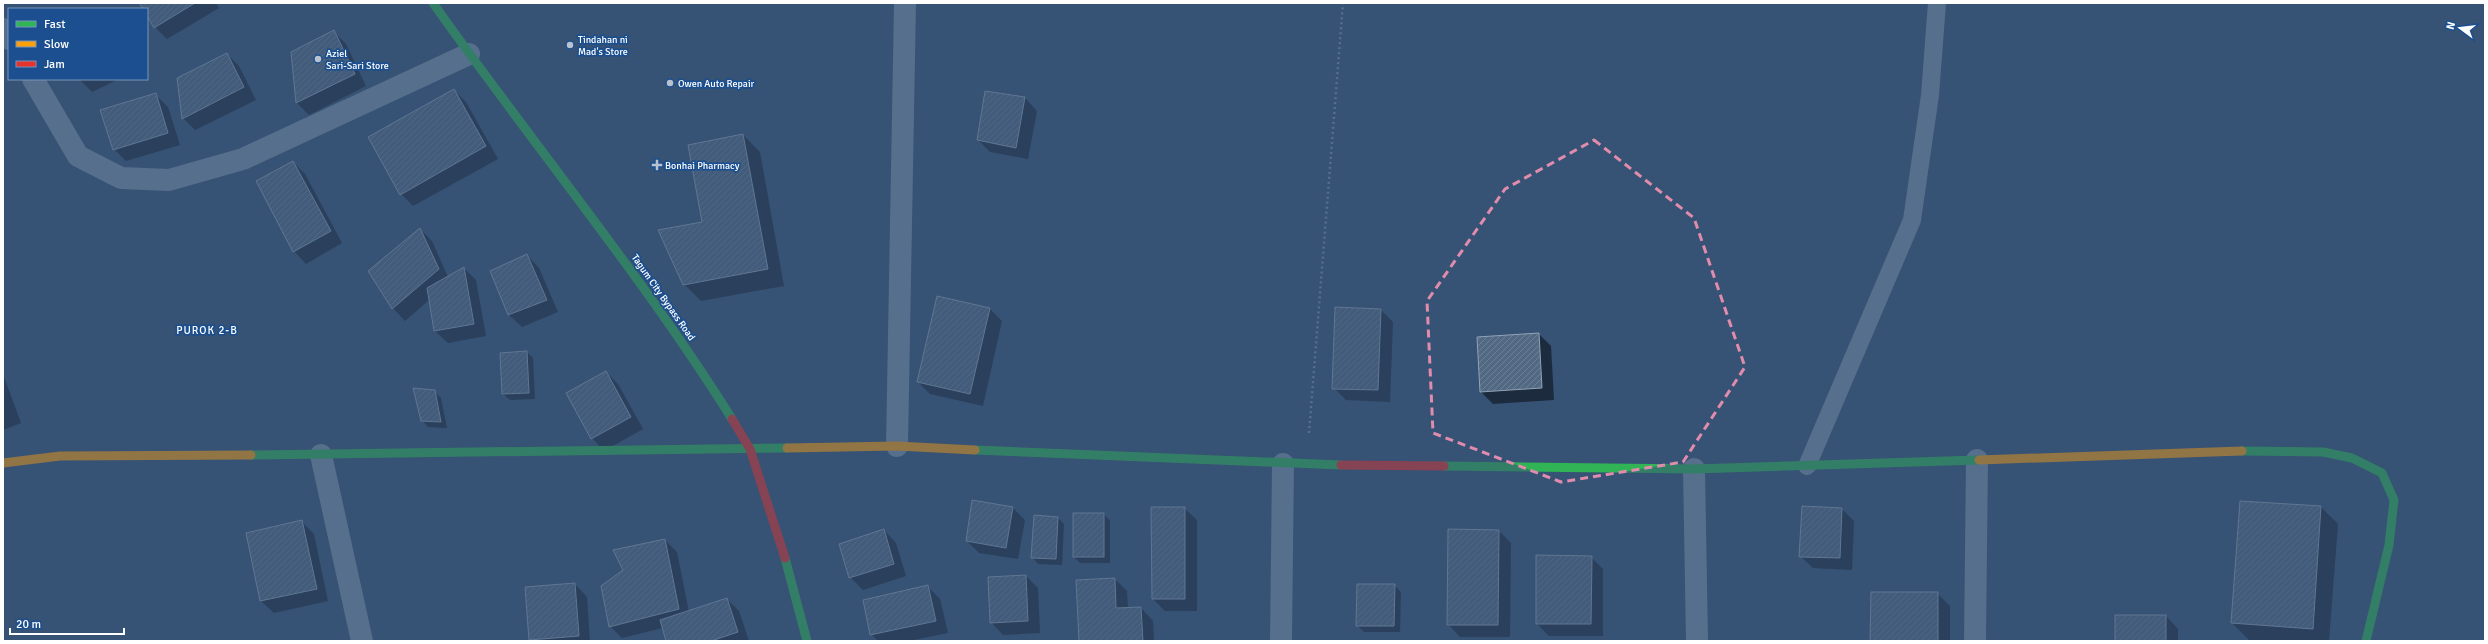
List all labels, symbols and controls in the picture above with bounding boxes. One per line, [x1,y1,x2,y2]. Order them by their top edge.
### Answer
legend [8,8,148,80]
north arrow [2440,8,2480,48]
text: Fast [44,17,65,32]
text: N [2444,20,2458,31]
place label: Tindahan ni Mad's Store [578,34,628,58]
text: Slow [44,37,69,52]
marker: Tindahan ni Mad's Store [565,40,575,50]
place label: Aziel Sari-Sari Store [326,48,389,72]
marker: Aziel Sari-Sari Store [313,54,323,64]
text: Jam [44,57,65,72]
marker: Owen Auto Repair [665,78,675,88]
place label: Owen Auto Repair [678,78,755,90]
marker: Bonhai Pharmacy [652,160,662,170]
place label: Bonhai Pharmacy [665,160,740,172]
street label: Tagum City Bypass Road [629,252,698,343]
district label: PUROK 2-B [176,324,238,337]
scale bar [10,610,124,636]
text: 20 m [16,617,41,632]

